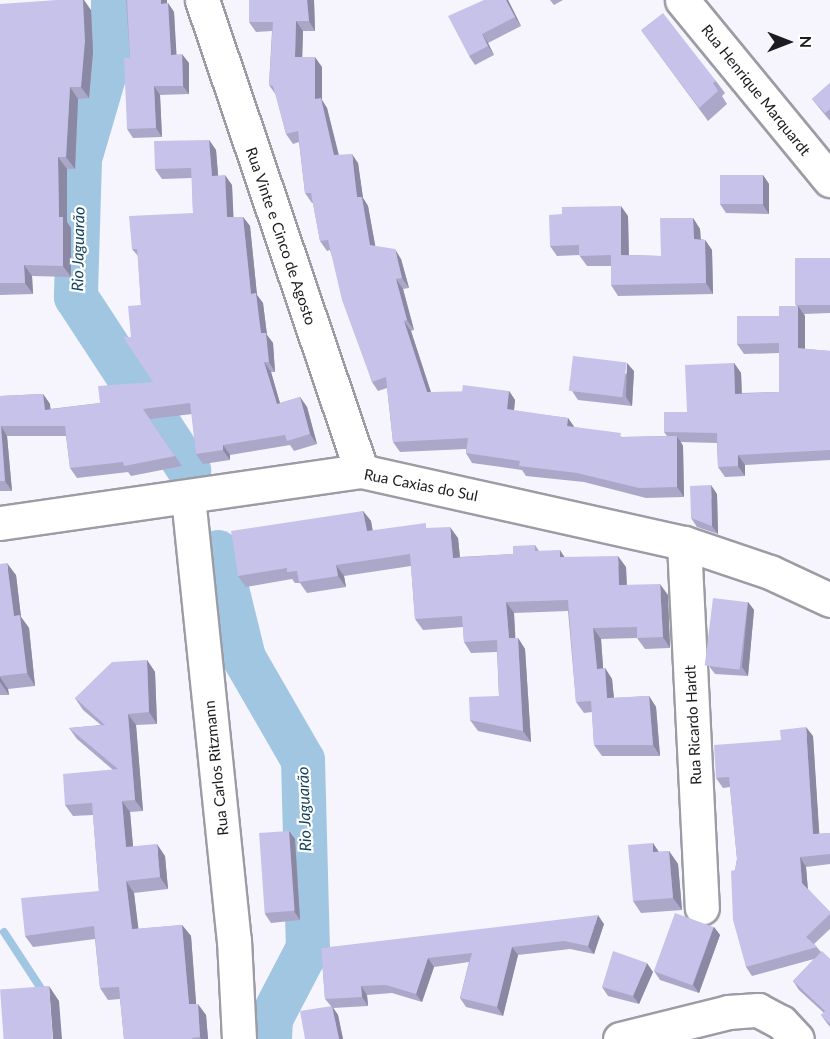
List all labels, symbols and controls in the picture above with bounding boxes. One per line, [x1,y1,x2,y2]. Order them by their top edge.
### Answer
north arrow [758,12,818,72]
street label: Rua Henrique Marquardt [698,21,814,159]
text: N [797,36,816,48]
street label: Rua Vinte e Cinco de Agosto [242,144,320,328]
water label: Rio Jaguarão [68,206,88,292]
street label: Rua Caxias do Sul [362,465,480,505]
street label: Rua Ricardo Hardt [681,665,705,785]
street label: Rua Carlos Ritzmann [200,700,232,836]
water label: Rio Jaguarão [293,766,315,852]

